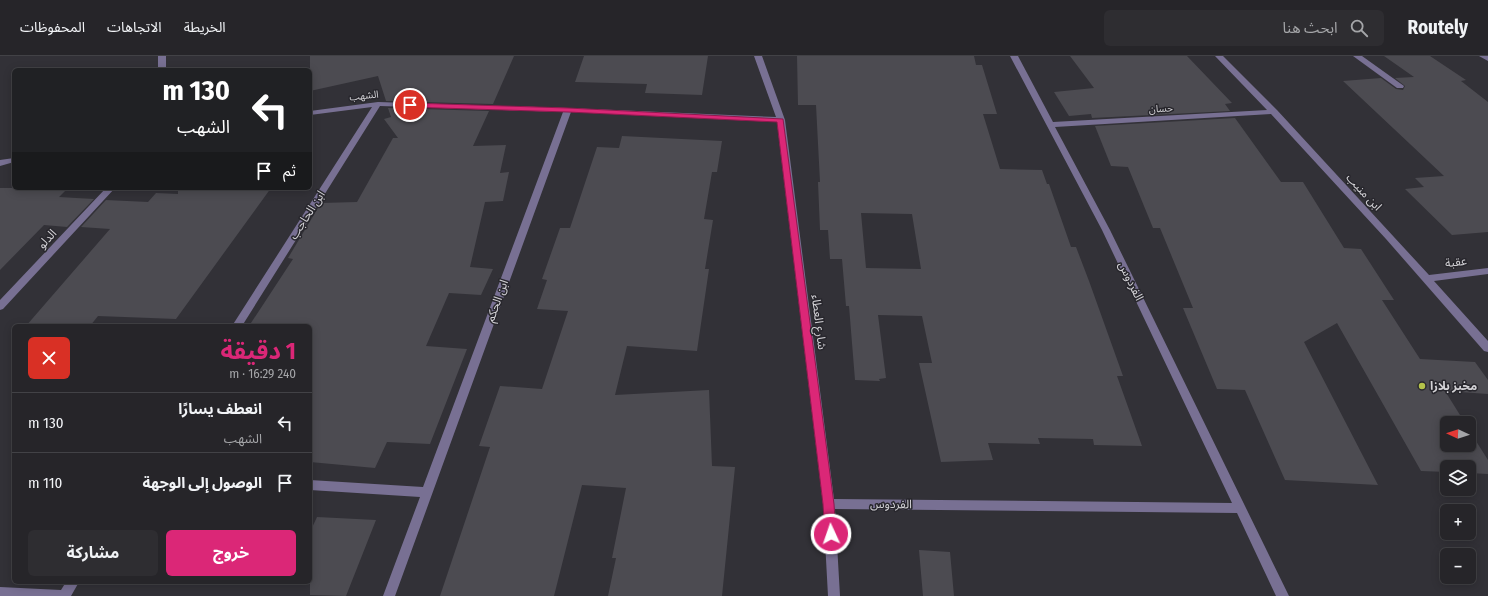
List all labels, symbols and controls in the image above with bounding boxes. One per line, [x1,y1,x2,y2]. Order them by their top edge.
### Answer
search box [1104,10,1384,46]
text: Routely [1408,16,1468,39]
icon: search [1348,17,1370,39]
text: المحفوظات [20,19,85,36]
text: الاتجاهات [107,19,162,36]
text: الخريطة [184,19,226,36]
text: ابحث هنا [1282,19,1338,37]
text: 130 m [162,74,230,107]
icon: left [244,84,296,136]
street label: الشهب [349,88,379,104]
pin [393,88,427,122]
icon: arrive [399,94,421,116]
street label: حسان [1149,102,1173,116]
text: الشهب [177,116,230,138]
icon: arrive [253,160,275,182]
text: ثم [283,162,296,180]
street label: ابن منيب [1343,171,1385,214]
street label: ابن الحاجب [286,188,328,242]
street label: الدلو [35,226,59,252]
street label: عقبة [1444,254,1468,270]
street label: الفردوس [1116,259,1147,303]
street label: ابن الحكم [483,278,513,325]
street label: شارع العطاء [807,294,829,351]
button: close [28,337,70,379]
text: 1 دقيقة [220,337,296,365]
text: 240 m · 16:29 [229,366,296,381]
place label: مخبز بلازا [1430,379,1477,393]
marker: مخبز بلازا [1417,381,1427,391]
text: انعطف يسارًا [178,400,262,418]
icon: left [274,412,296,434]
text: 130 m [28,414,64,432]
north arrow [1440,416,1476,452]
map controls [1440,416,1476,584]
text: الشهب [224,431,262,446]
button: layers [1440,460,1476,496]
icon: arrive [274,472,296,494]
text: 110 m [28,474,62,492]
text: الوصول إلى الوجهة [142,474,262,492]
street label: الفردوس [870,497,912,511]
button: + [1440,504,1476,540]
position arrow [810,513,852,555]
button: مشاركة [28,530,158,576]
button: خروج [166,530,296,576]
button: − [1440,548,1476,584]

